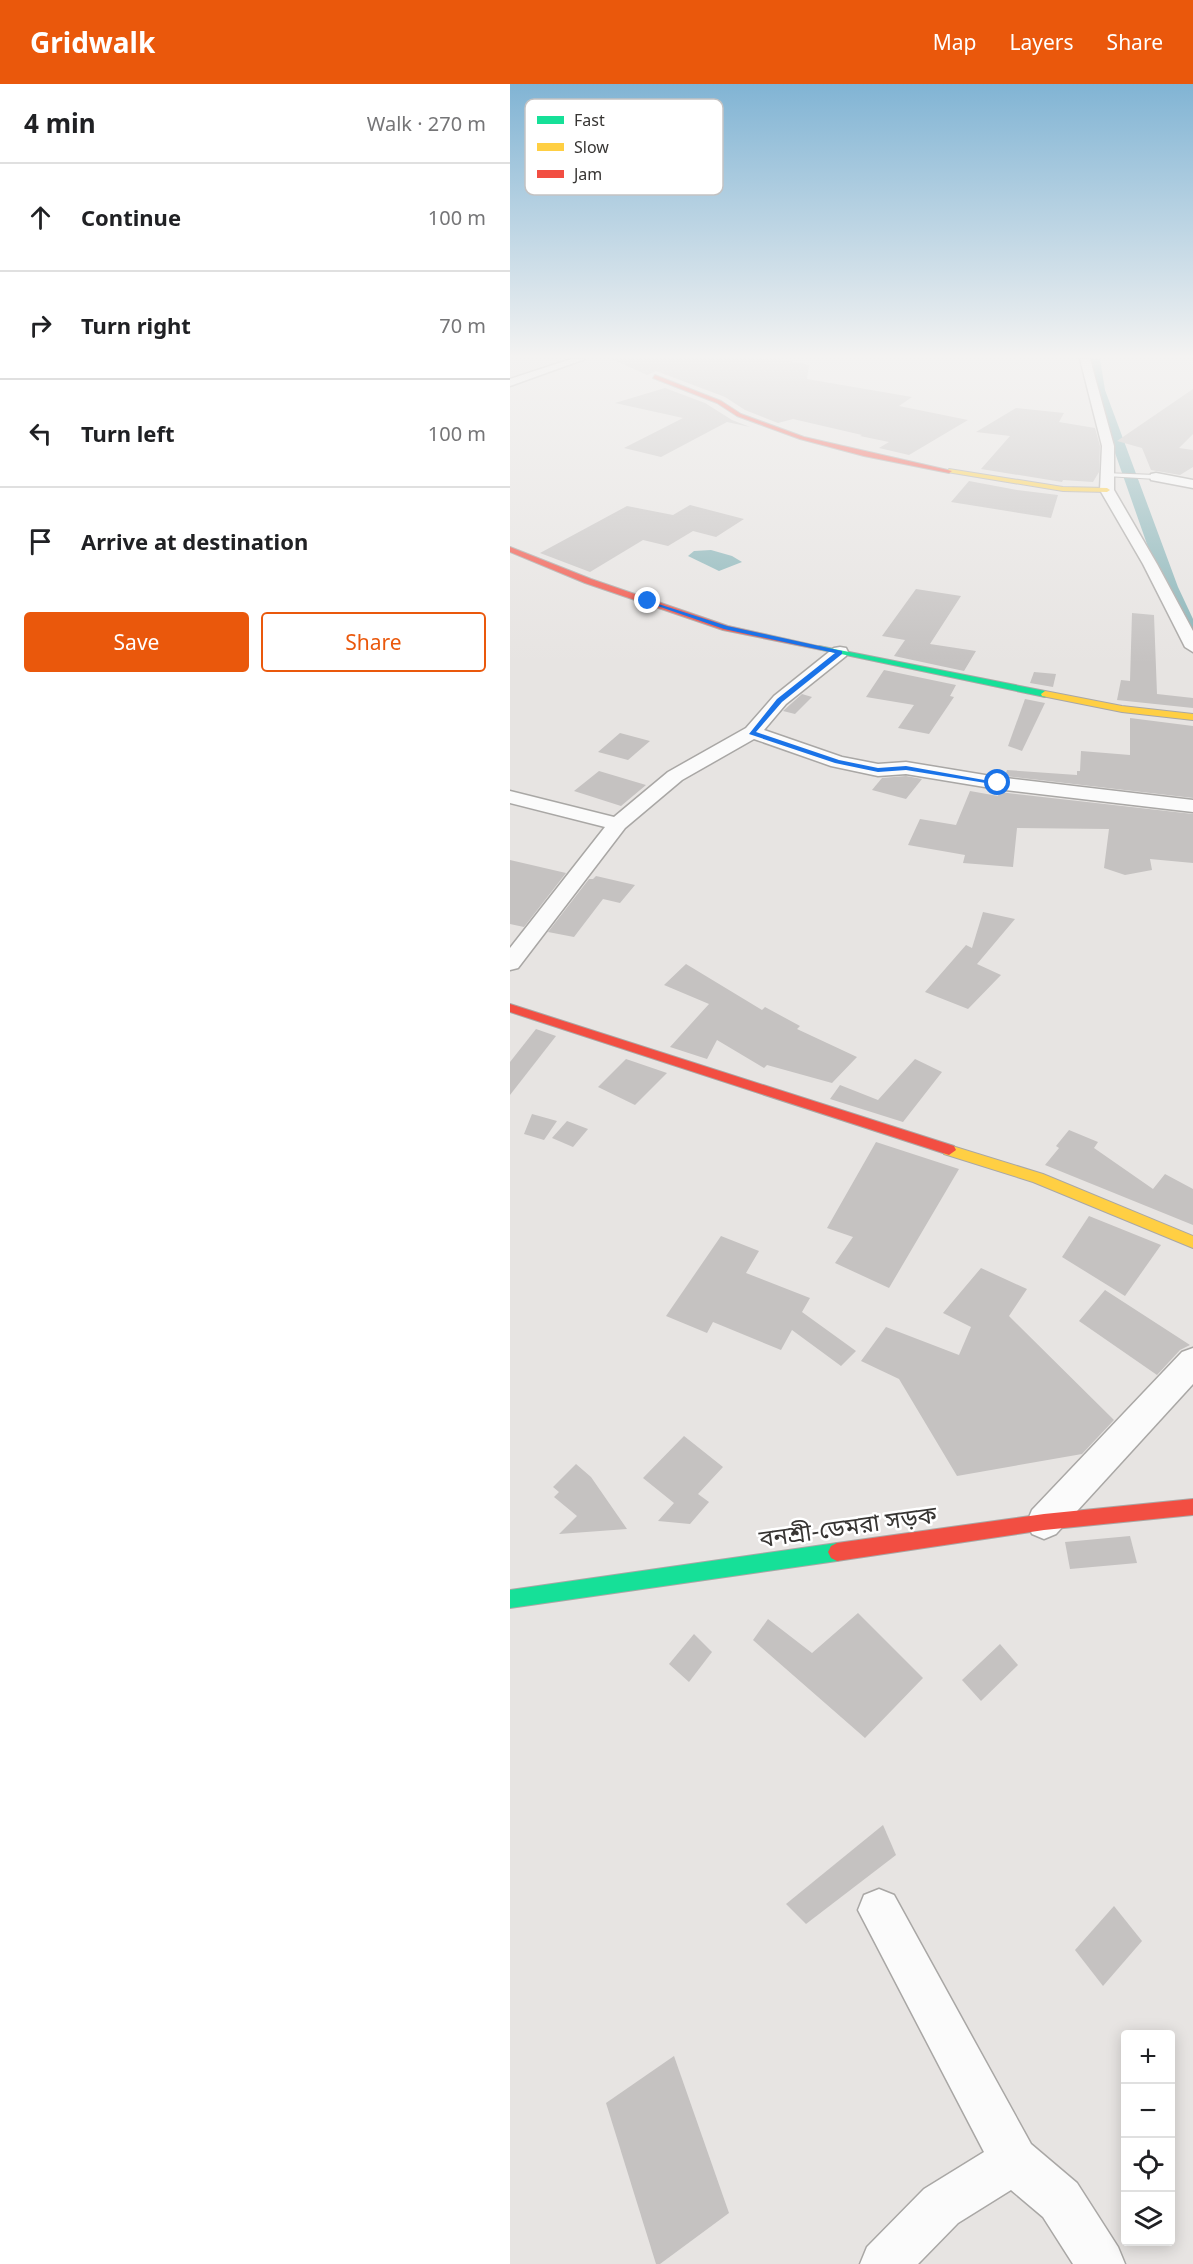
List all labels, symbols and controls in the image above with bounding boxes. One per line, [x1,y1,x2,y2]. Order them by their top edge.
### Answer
text: Gridwalk [30,23,155,61]
text: Map [933,28,977,56]
text: Layers [1010,28,1074,56]
text: Share [1107,28,1163,56]
legend [525,99,723,195]
text: 4 min [24,105,96,141]
text: Fast [574,109,605,131]
text: Walk · 270 m [367,110,486,137]
text: Slow [574,136,609,158]
text: Jam [572,163,602,185]
icon: ahead [24,201,57,234]
text: Continue [81,202,181,232]
text: 100 m [428,204,486,231]
icon: right [24,309,57,342]
text: Turn right [81,310,191,340]
text: 70 m [439,312,486,339]
icon: left [24,417,57,450]
text: Turn left [81,418,175,448]
text: 100 m [428,420,486,447]
icon: arrive [24,525,57,558]
text: Arrive at destination [81,526,308,556]
route end [634,587,660,613]
button: Save [24,612,249,672]
button: Share [261,612,486,672]
route start [984,769,1010,795]
street label: বনশ্রী-ডেমরা সড়ক [756,1497,939,1554]
map controls [1121,2030,1175,2246]
button: + [1121,2030,1175,2084]
button: − [1121,2084,1175,2138]
button: locate [1121,2138,1175,2192]
button: layers [1121,2192,1175,2246]

